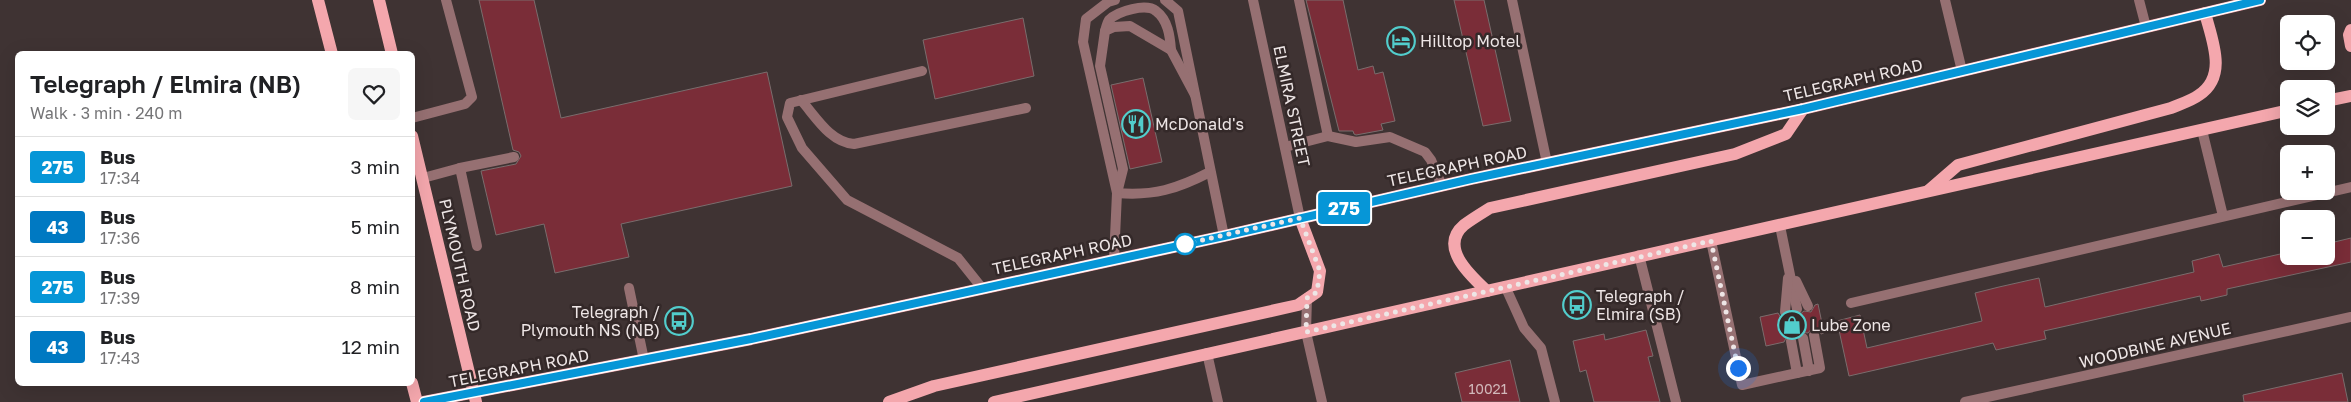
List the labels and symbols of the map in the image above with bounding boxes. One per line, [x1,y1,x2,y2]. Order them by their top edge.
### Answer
hotel icon: Hilltop Motel [1386,26,1416,56]
place label: Hilltop Motel [1420,31,1520,51]
street label: ELMIRA STREET [1269,43,1315,169]
street label: TELEGRAPH ROAD [1781,54,1925,106]
restaurant icon: McDonald's [1121,109,1151,139]
place label: McDonald's [1155,114,1244,134]
street label: TELEGRAPH ROAD [1385,141,1529,191]
line badge: 275 [1315,192,1373,224]
street label: PLYMOUTH ROAD [435,197,485,333]
street label: TELEGRAPH ROAD [990,229,1134,279]
unlabelled marker [1174,233,1196,255]
place label: Telegraph / Elmira (SB) [1596,286,1685,324]
bus stop icon: Telegraph / Elmira (SB) [1562,290,1592,320]
place label: Telegraph / Plymouth NS (NB) [521,302,660,340]
bus stop icon: Telegraph / Plymouth NS (NB) [664,306,694,336]
shop icon: Lube Zone [1777,310,1807,340]
place label: Lube Zone [1811,315,1891,335]
street label: WOODBINE AVENUE [2077,318,2233,372]
street label: TELEGRAPH ROAD [447,345,591,391]
your location [1726,356,1751,381]
house number: 10021 [1468,380,1508,397]

